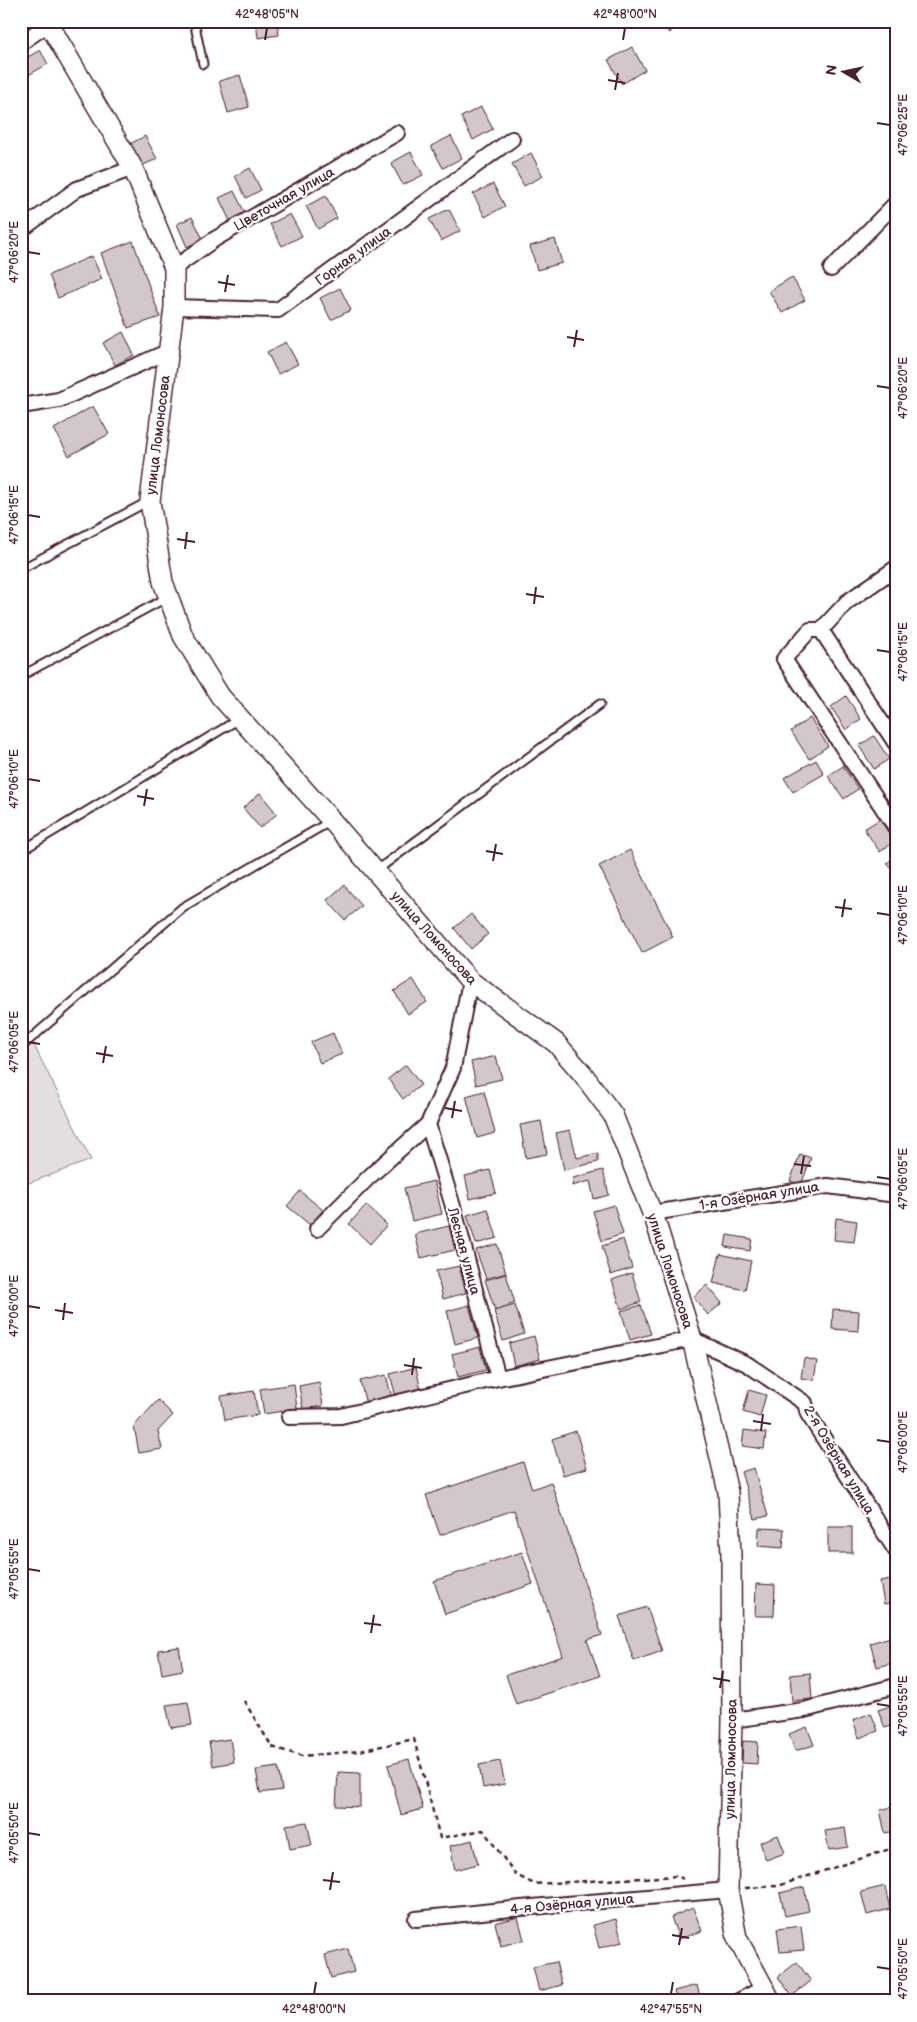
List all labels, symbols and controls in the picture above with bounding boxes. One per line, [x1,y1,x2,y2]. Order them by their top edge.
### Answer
text: 42°48'05"N [235,7,299,22]
text: 42°48'00"N [593,7,657,22]
north arrow [820,48,870,98]
text: N [822,64,841,77]
text: 47°06'25"E [896,94,911,156]
street label: Цветочная улица [231,163,338,235]
text: 47°06'20"E [7,221,22,283]
street label: Горная улица [312,222,395,289]
text: 47°06'20"E [896,357,911,419]
street label: улица Ломоносова [142,374,174,496]
text: 47°06'15"E [7,485,22,545]
text: 47°06'15"E [896,622,911,682]
text: 47°06'10"E [7,749,22,809]
text: 47°06'10"E [896,885,911,945]
street label: улица Ломоносова [387,888,481,989]
text: 47°06'05"E [7,1011,22,1073]
text: 47°06'05"E [896,1148,911,1210]
street label: 1-я Озёрная улица [698,1178,821,1214]
street label: Лесная улица [444,1204,484,1297]
street label: улица Ломоносова [643,1211,697,1332]
text: 47°06'00"E [7,1275,22,1337]
street label: 2-я Озёрная улица [800,1403,879,1518]
text: 47°06'00"E [896,1411,911,1473]
text: 47°05'55"E [7,1538,22,1600]
text: 47°05'55"E [896,1675,911,1737]
street label: улица Ломоносова [721,1698,741,1819]
text: 47°05'50"E [7,1802,22,1864]
street label: 4-я Озёрная улица [509,1890,635,1918]
text: 47°05'50"E [896,1938,911,2000]
text: 42°48'00"N [282,2002,346,2017]
text: 42°47'55"N [640,2002,702,2017]

